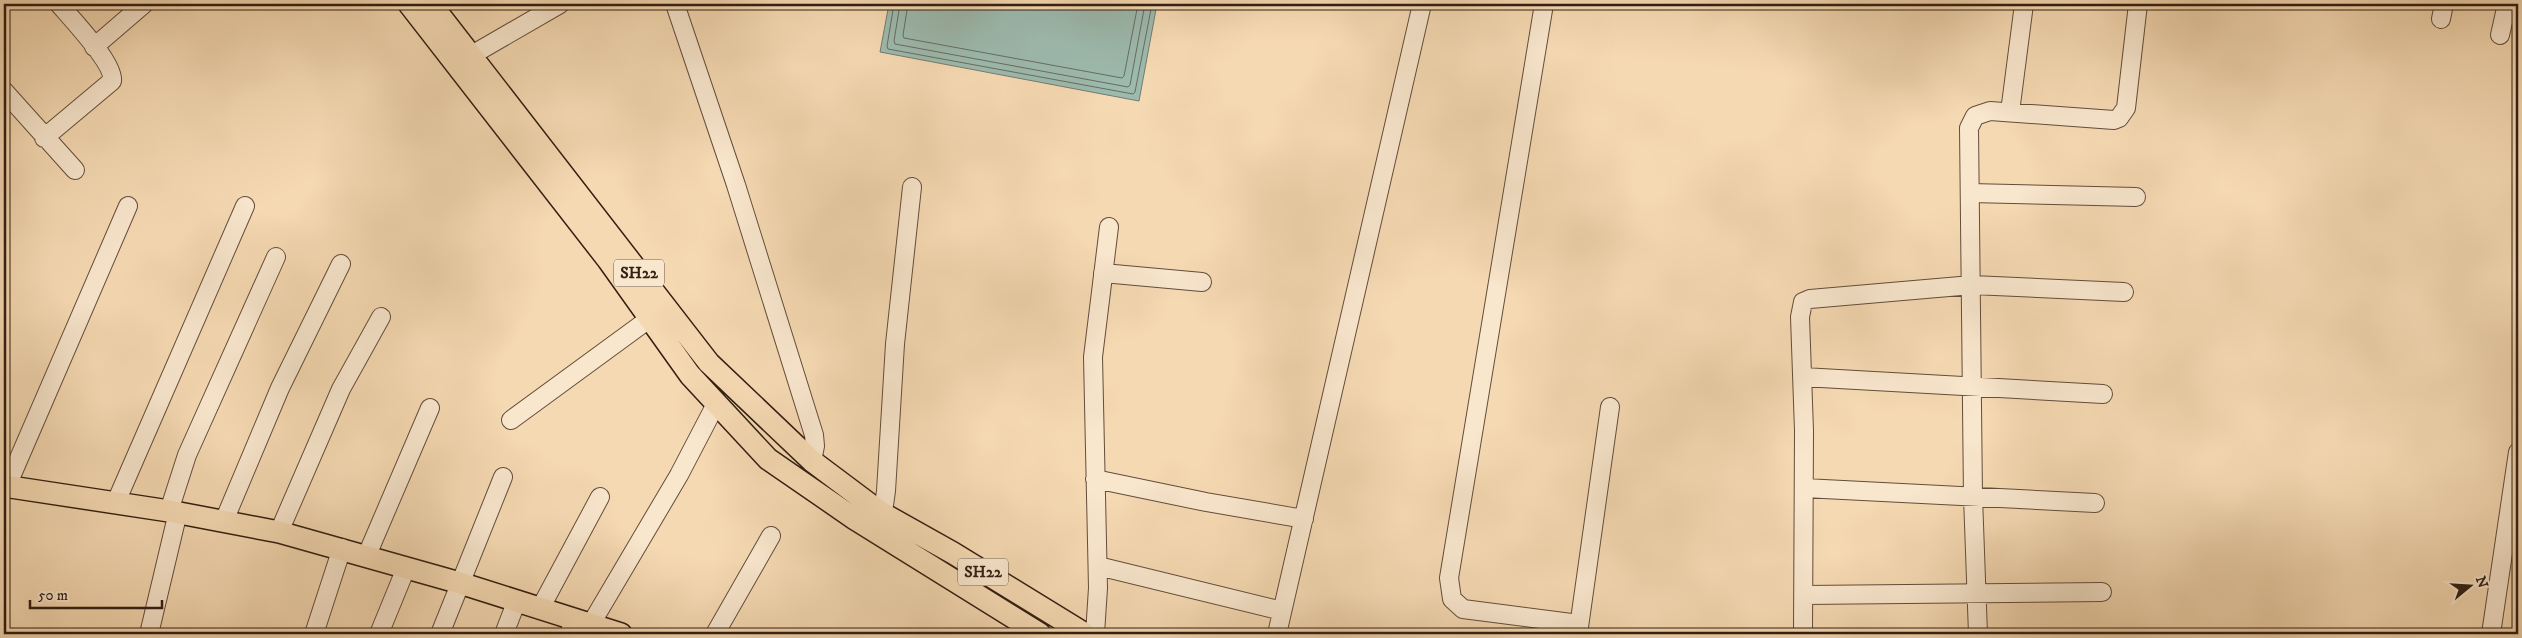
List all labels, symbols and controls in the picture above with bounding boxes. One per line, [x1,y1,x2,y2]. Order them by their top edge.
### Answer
road number: SH22 [614,260,664,286]
road number: SH22 [958,558,1008,586]
north arrow [2444,560,2494,610]
text: N [2471,574,2492,591]
scale bar [30,578,162,610]
text: 50 m [38,586,68,605]

